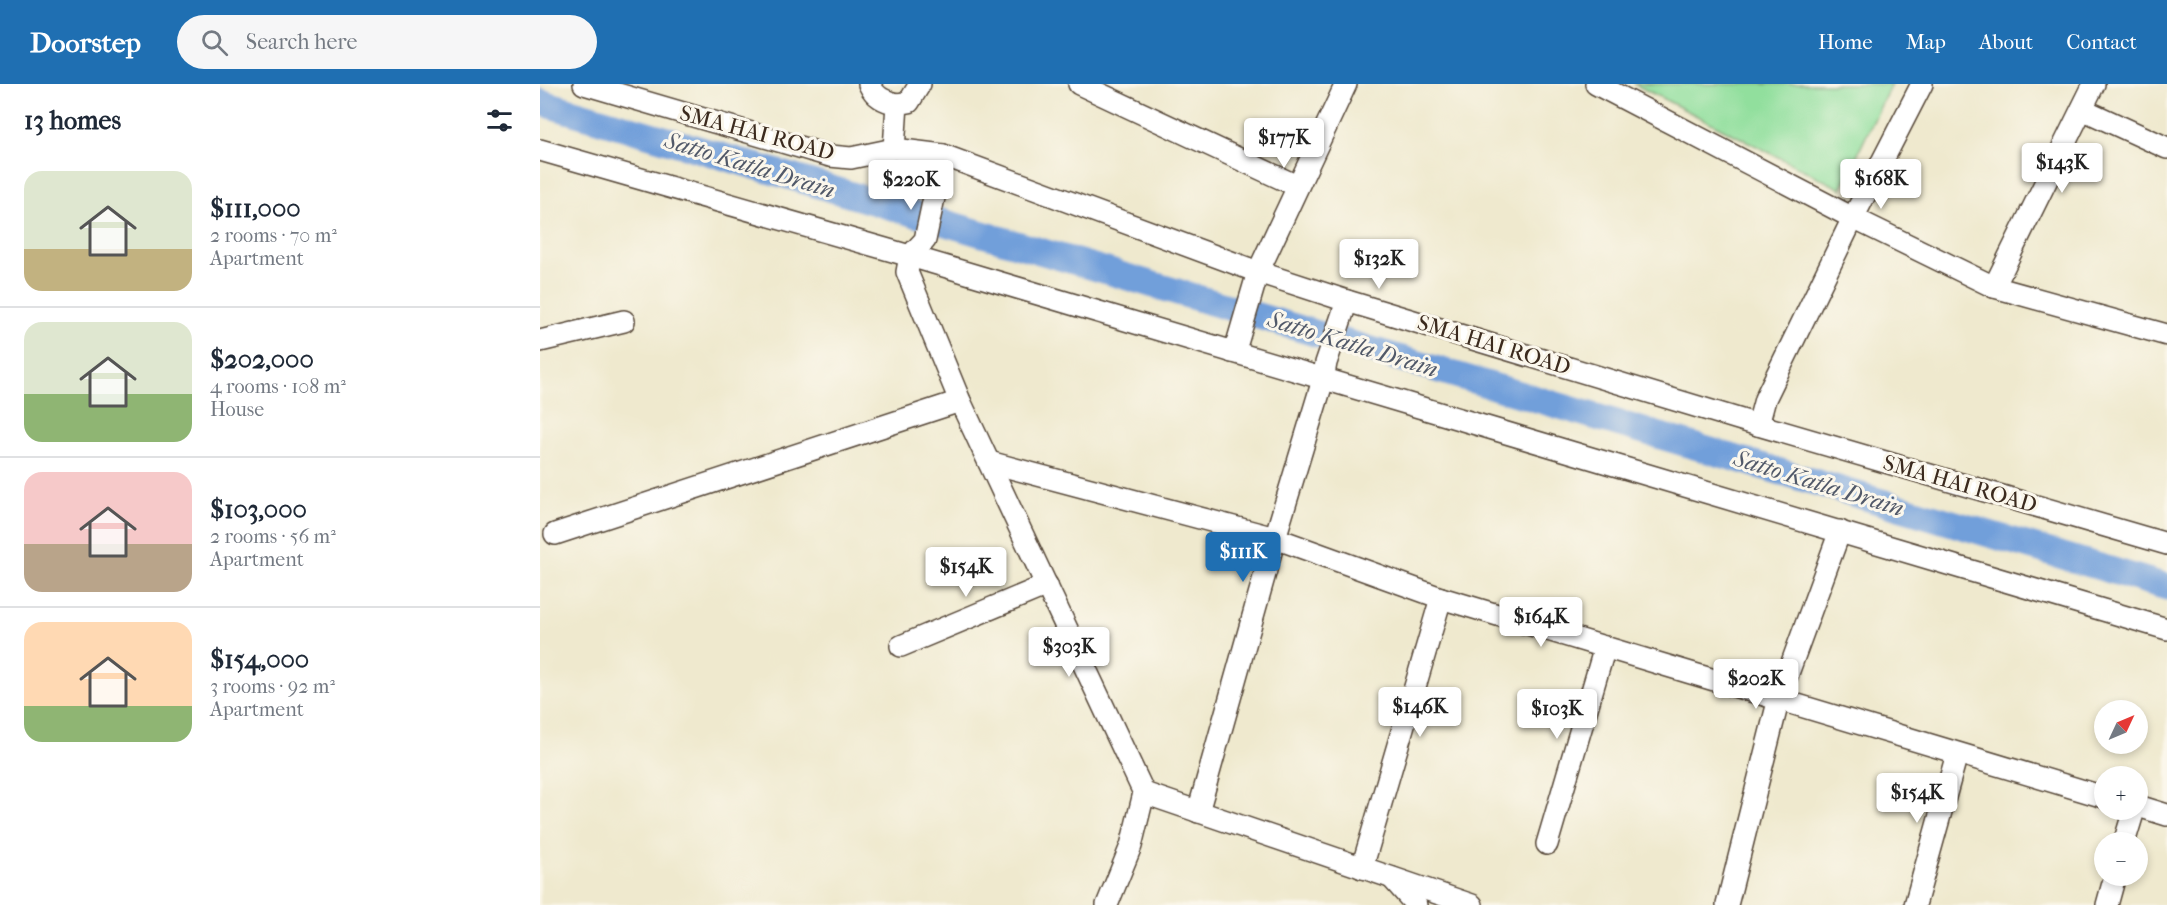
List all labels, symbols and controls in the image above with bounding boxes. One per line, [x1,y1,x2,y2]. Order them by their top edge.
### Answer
search box [177,15,597,69]
text: Doorstep [30,26,141,59]
icon: search [198,26,231,59]
text: Search here [246,29,357,55]
text: Home [1818,30,1873,54]
text: Map [1906,30,1946,54]
text: About [1979,30,2033,54]
text: Contact [2066,30,2137,54]
street label: SMA HAI ROAD [677,100,837,166]
icon: filters [483,104,516,137]
text: 13 homes [24,105,121,136]
pin: $177K [1242,118,1326,169]
water label: Satto Katla Drain [661,126,838,204]
text: $177K [1258,126,1310,149]
pin: $143K [2020,143,2104,194]
text: $143K [2036,151,2088,174]
pin: $168K [1839,159,1923,210]
pin: $220K [869,160,953,211]
text: $168K [1854,167,1908,190]
text: $220K [882,168,940,191]
text: $111,000 [210,193,301,224]
icon: home [72,195,144,267]
text: 2 rooms · 70 m² [210,224,337,247]
pin: $132K [1337,239,1421,290]
text: Apartment [210,247,304,270]
text: $132K [1353,247,1405,270]
water label: Satto Katla Drain [1264,305,1441,383]
street label: SMA HAI ROAD [1414,309,1574,381]
text: $202,000 [210,344,314,375]
icon: home [72,346,144,418]
text: 4 rooms · 108 m² [210,375,346,398]
text: House [210,398,264,421]
water label: Satto Katla Drain [1730,444,1907,522]
street label: SMA HAI ROAD [1880,450,2040,518]
text: $103,000 [210,494,307,525]
icon: home [72,496,144,568]
text: 2 rooms · 56 m² [210,525,336,548]
pin: $111K [1201,532,1285,583]
text: $111K [1220,540,1266,563]
pin: $154K [924,547,1008,598]
text: Apartment [210,548,304,571]
text: $154K [939,555,993,578]
pin: $164K [1499,597,1583,648]
text: $164K [1513,605,1569,628]
pin: $303K [1027,627,1111,678]
text: $303K [1043,635,1096,658]
text: $154,000 [210,644,309,675]
icon: home [72,646,144,718]
pin: $202K [1714,659,1798,710]
text: $202K [1727,667,1785,690]
text: 3 rooms · 92 m² [210,675,335,698]
pin: $146K [1378,687,1462,738]
pin: $103K [1515,689,1599,740]
text: $146K [1392,695,1448,718]
text: $103K [1531,697,1583,720]
text: Apartment [210,698,304,721]
north arrow [2094,700,2148,754]
map controls [2094,700,2148,886]
button: + [2094,766,2148,820]
pin: $154K [1875,773,1959,824]
text: $154K [1890,781,1944,804]
button: − [2094,832,2148,886]

